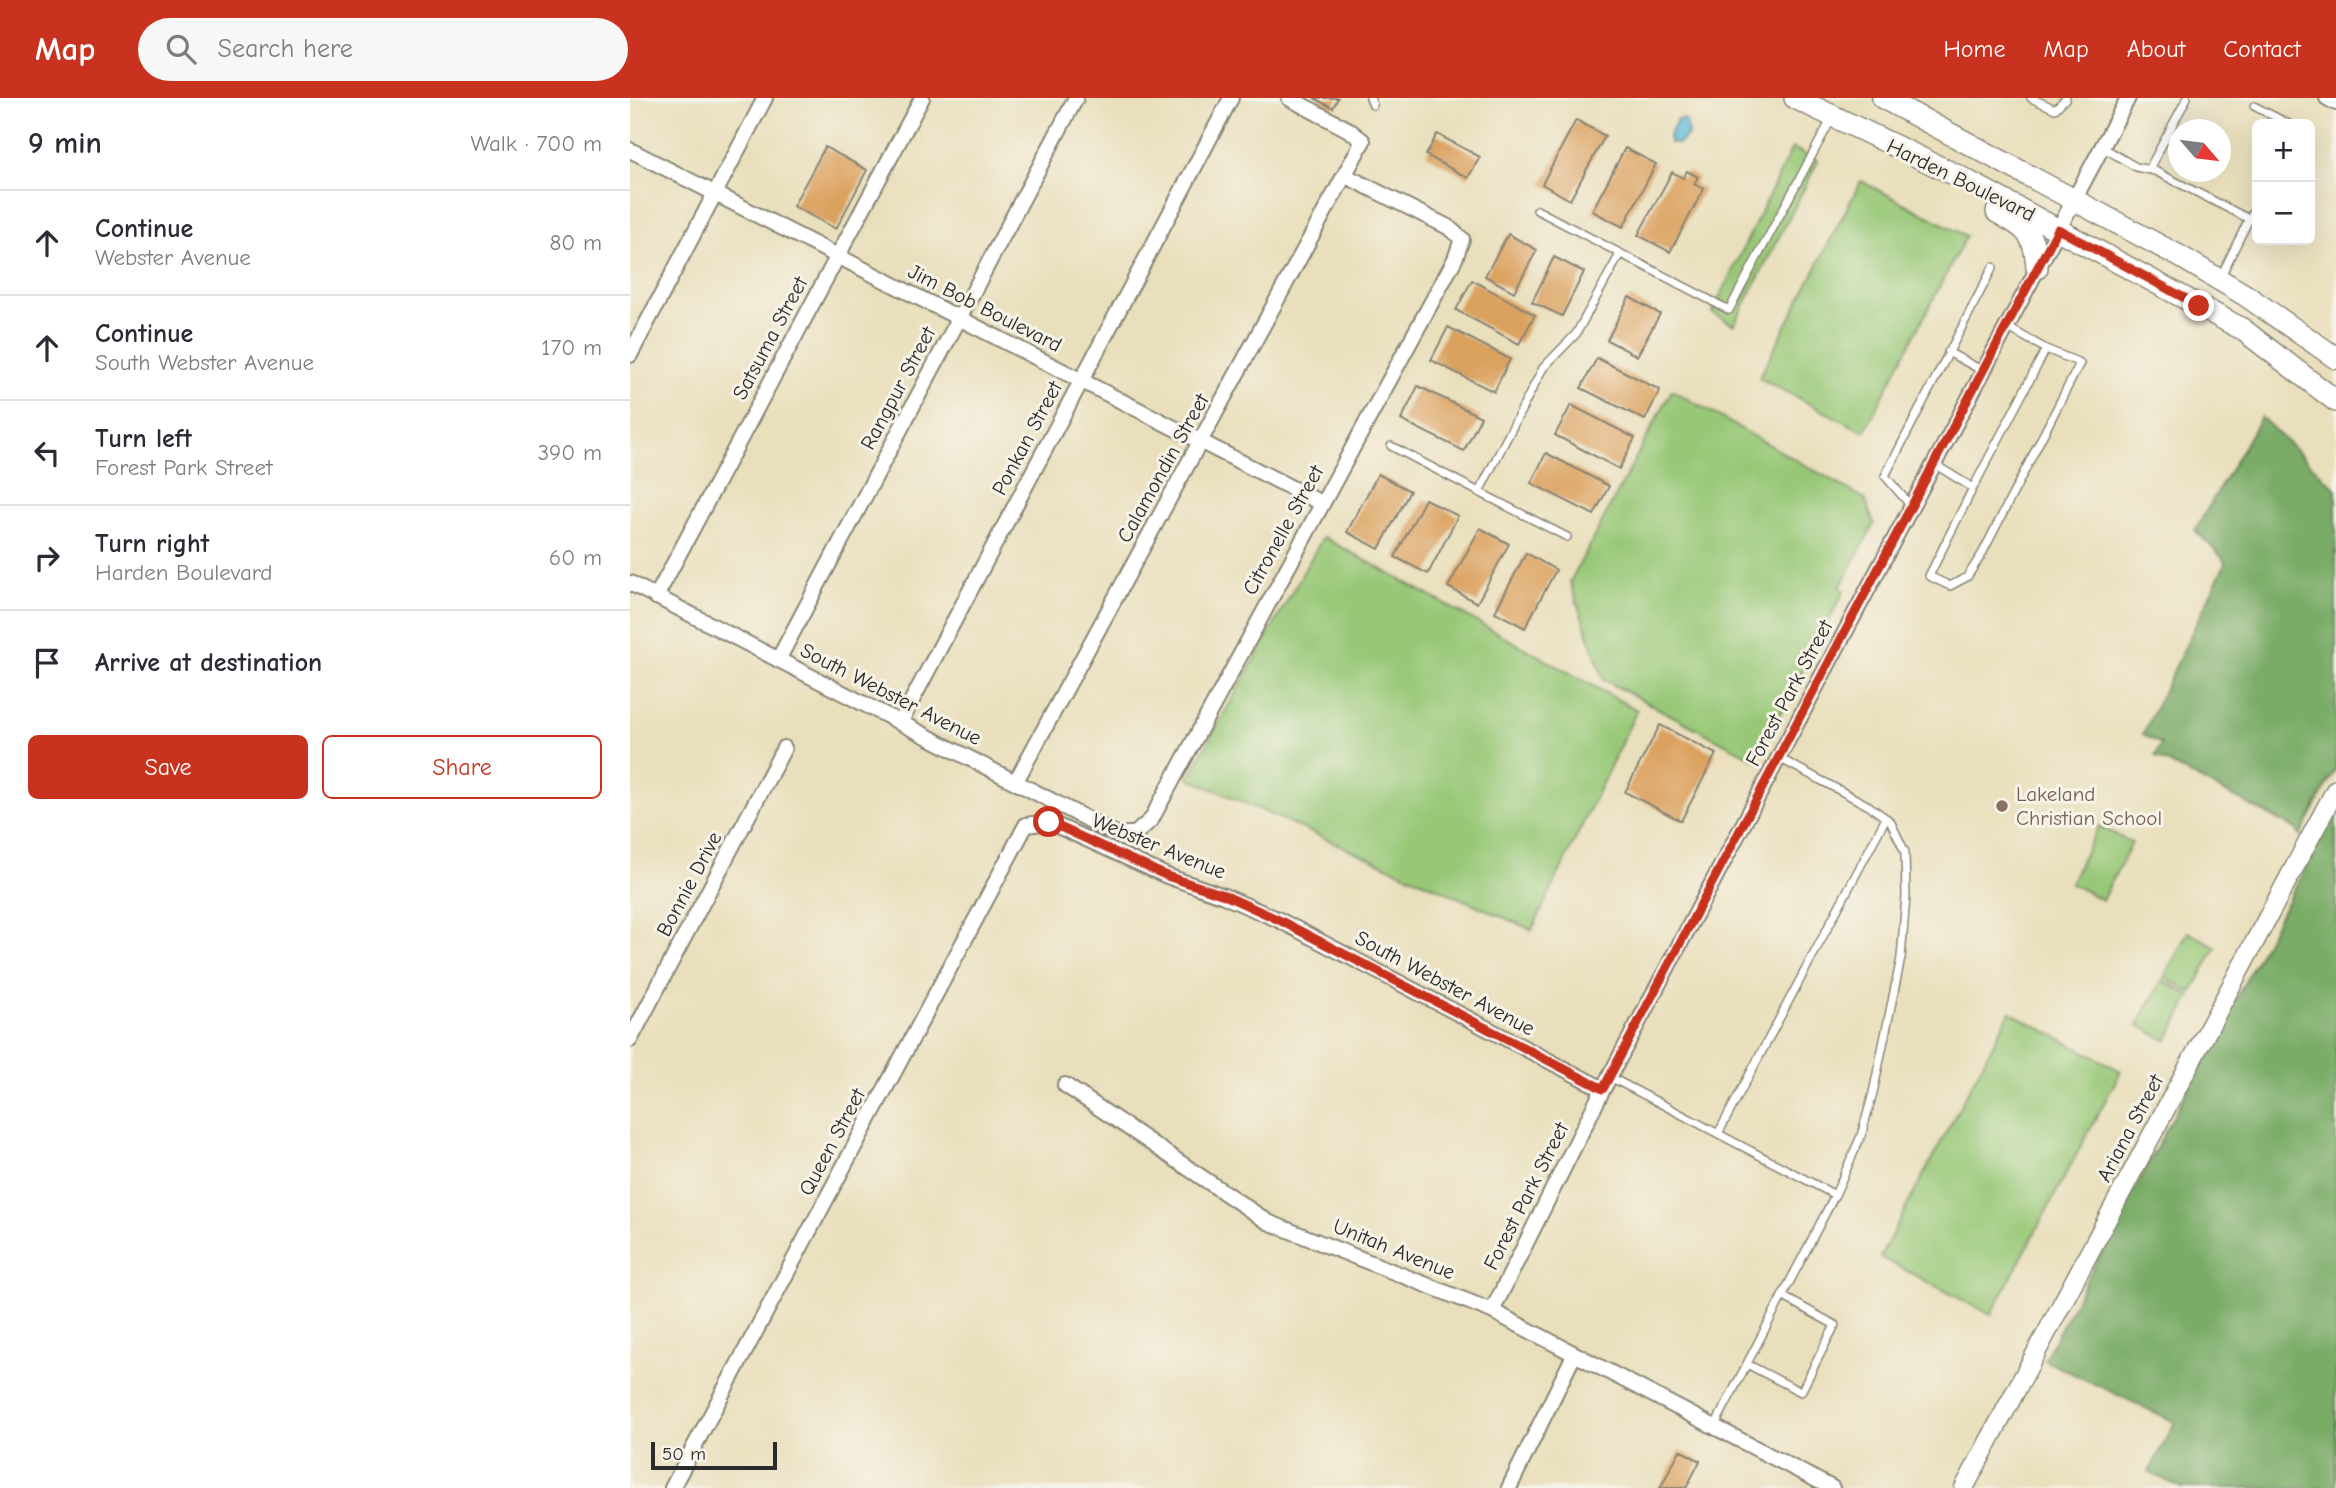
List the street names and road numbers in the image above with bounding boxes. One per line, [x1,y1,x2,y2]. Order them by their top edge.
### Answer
street label: Harden Boulevard [1883,134,2039,226]
street label: Jim Bob Boulevard [904,259,1066,357]
street label: Satsuma Street [728,272,813,404]
street label: Rangpur Street [856,322,941,454]
street label: Ponkan Street [987,376,1067,499]
street label: Calamondin Street [1112,389,1214,547]
street label: Citronelle Street [1238,460,1329,599]
street label: Forest Park Street [1740,615,1838,770]
street label: South Webster Avenue [796,638,986,750]
street label: Webster Avenue [1089,808,1229,884]
street label: Bonnie Drive [651,828,727,940]
street label: South Webster Avenue [1351,925,1539,1041]
street label: Ariana Street [2092,1069,2169,1186]
street label: Queen Street [794,1083,871,1200]
street label: Forest Park Street [1479,1117,1574,1274]
street label: Unitah Avenue [1330,1214,1458,1284]

